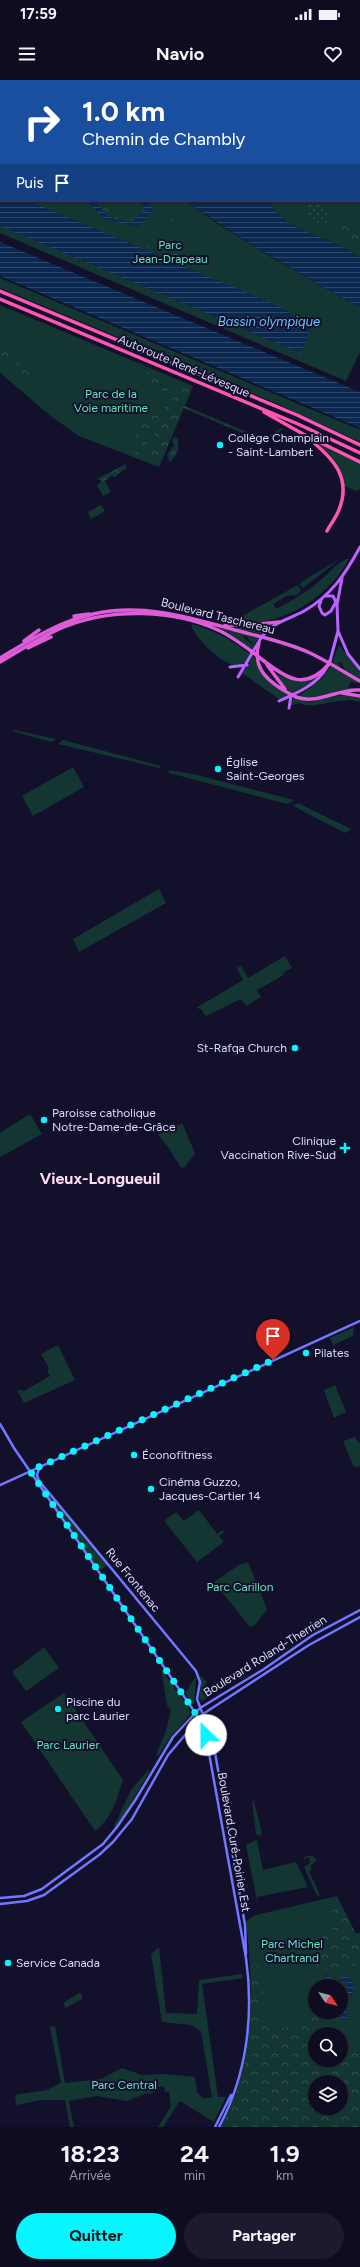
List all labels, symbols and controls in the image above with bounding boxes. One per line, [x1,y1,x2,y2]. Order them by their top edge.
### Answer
text: 17:59 [20,5,57,23]
icon: menu [16,43,38,65]
text: Navio [156,43,204,65]
icon: heart [322,43,344,65]
text: 1.0 km [82,94,165,128]
icon: right [16,96,68,148]
text: Chemin de Chambly [82,128,245,150]
icon: arrive [51,172,73,194]
text: Puis [16,174,43,192]
park label: Parc Jean-Drapeau [132,238,208,266]
water label: Bassin olympique [218,314,320,329]
street label: Autoroute René-Lévesque [116,332,252,400]
park label: Parc de la Voie maritime [74,387,149,415]
place label: Collège Champlain - Saint-Lambert [228,431,329,459]
marker: Collège Champlain - Saint-Lambert [215,440,225,450]
street label: Boulevard Taschereau [160,595,276,637]
place label: Église Saint-Georges [226,755,305,783]
marker: Église Saint-Georges [213,764,223,774]
place label: St-Rafqa Church [197,1041,287,1055]
marker: St-Rafqa Church [290,1043,300,1053]
place label: Paroisse catholique Notre-Dame-de-Grâce [52,1106,176,1134]
marker: Paroisse catholique Notre-Dame-de-Grâce [39,1115,49,1125]
place label: Clinique Vaccination Rive-Sud [220,1134,336,1162]
marker: Clinique Vaccination Rive-Sud [339,1142,351,1154]
district label: Vieux-Longueuil [40,1169,160,1188]
pin [256,1319,290,1360]
icon: arrive [262,1325,284,1347]
place label: Pilates [314,1346,350,1360]
marker: Pilates [301,1348,311,1358]
place label: Éconofitness [142,1448,213,1462]
marker: Éconofitness [129,1450,139,1460]
place label: Cinéma Guzzo, Jacques-Cartier 14 [159,1475,261,1503]
marker: Cinéma Guzzo, Jacques-Cartier 14 [146,1484,156,1494]
street label: Rue Frontenac [103,1545,163,1615]
park label: Parc Carillon [206,1580,274,1594]
street label: Boulevard Roland-Therrien [201,1612,329,1700]
place label: Piscine du parc Laurier [66,1695,129,1723]
marker: Piscine du parc Laurier [53,1704,63,1714]
position arrow [185,1714,227,1756]
park label: Parc Laurier [37,1738,99,1752]
street label: Boulevard Curé-Poirier Est [215,1771,253,1913]
park label: Parc Michel Chartrand [261,1937,323,1965]
place label: Service Canada [16,1956,100,1970]
marker: Service Canada [3,1958,13,1968]
north arrow [308,1979,348,2019]
map controls [308,1979,348,2115]
button: search [308,2027,348,2067]
button: layers [308,2075,348,2115]
park label: Parc Central [91,2078,157,2092]
text: 18:23 [60,2139,120,2168]
text: 24 [180,2139,209,2168]
text: 1.9 [270,2139,300,2168]
text: Arrivée [69,2168,111,2183]
text: min [184,2168,205,2183]
text: km [276,2168,293,2183]
button: Quitter [16,2213,176,2259]
button: Partager [184,2213,344,2259]

